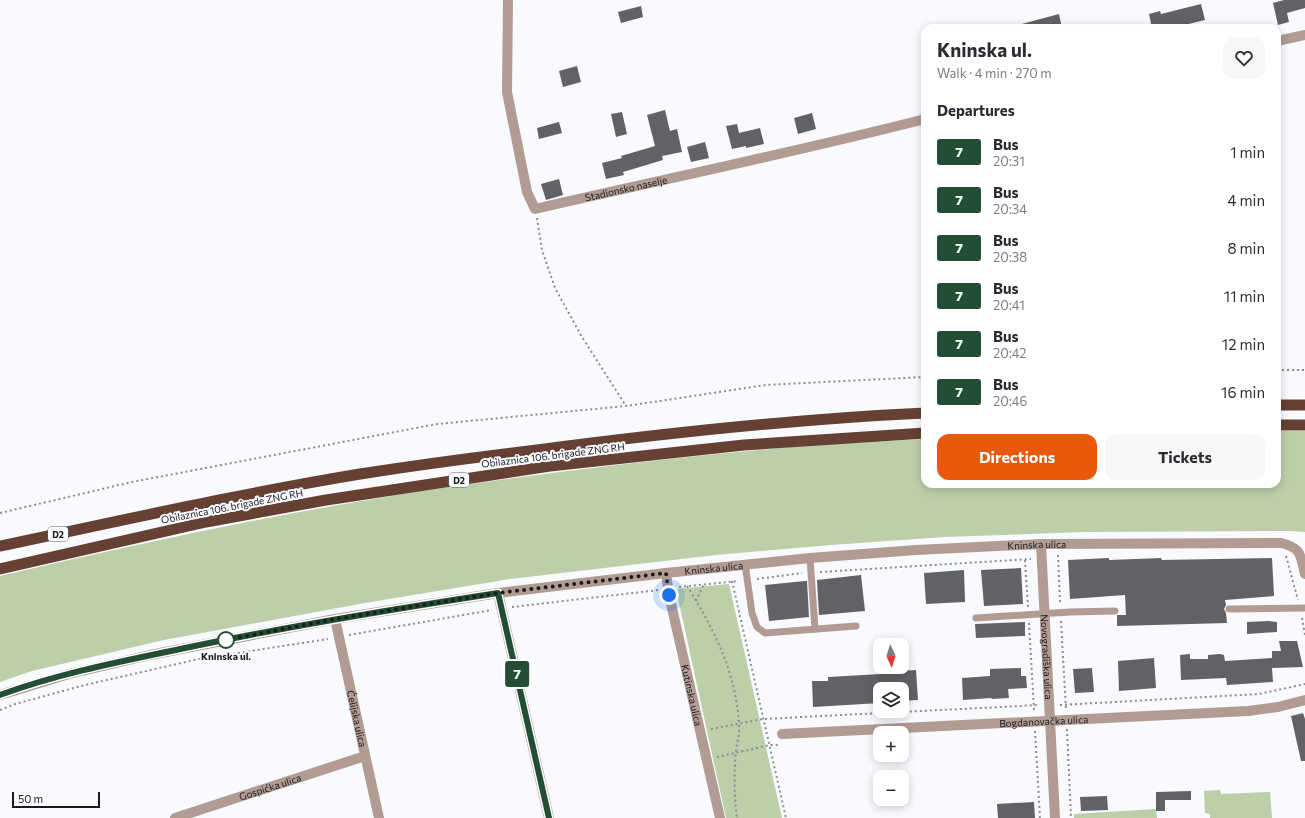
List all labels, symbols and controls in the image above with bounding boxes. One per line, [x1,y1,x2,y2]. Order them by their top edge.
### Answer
button: heart [1223,37,1265,79]
text: Kninska ul. [937,38,1032,61]
text: Walk · 4 min · 270 m [937,65,1052,81]
text: Departures [937,101,1015,119]
text: Bus [993,135,1018,153]
text: 7 [955,143,963,160]
text: 1 min [1230,143,1265,161]
text: 20:31 [993,153,1025,169]
street label: Stadionsko naselje [584,173,668,203]
text: Bus [993,183,1018,201]
text: 7 [955,191,963,208]
text: 4 min [1228,191,1265,209]
text: 20:34 [993,201,1027,217]
text: Bus [993,231,1018,249]
text: 7 [955,239,963,256]
text: 8 min [1227,239,1265,257]
text: 20:38 [993,249,1027,265]
text: Bus [993,279,1018,297]
text: 7 [955,287,963,304]
text: 11 min [1224,287,1265,305]
text: 20:41 [993,297,1025,313]
text: Bus [993,327,1018,345]
text: 7 [955,335,963,352]
text: 12 min [1222,335,1265,353]
text: 20:42 [993,345,1027,361]
text: Bus [993,375,1018,393]
text: 7 [955,383,963,400]
text: 16 min [1221,383,1265,401]
text: 20:46 [993,393,1027,409]
button: Directions [937,434,1097,480]
button: Tickets [1105,434,1265,480]
street label: Obilaznica 106. brigade ZNG RH [481,440,625,470]
road number: D2 [449,473,469,487]
street label: Obilaznica 106. brigade ZNG RH [160,486,304,526]
road number: D2 [48,527,68,541]
street label: Kninska ulica [1007,538,1066,552]
street label: Kninska ulica [684,559,744,577]
your location [659,585,679,605]
street label: Novogradiška ulica [1039,614,1055,700]
marker: Kninska ul. [217,631,235,649]
north arrow [873,638,909,674]
map controls [873,638,909,806]
place label: Kninska ul. [201,650,251,662]
line badge: 7 [504,661,530,687]
street label: Kutinska ulica [679,663,705,727]
text: 7 [513,665,521,682]
button: layers [873,682,909,718]
street label: Ćelijska ulica [345,689,369,748]
street label: Bogdanovačka ulica [999,713,1088,729]
button: + [873,726,909,762]
button: − [873,770,909,806]
street label: Gospićka ulica [237,771,303,803]
scale bar [12,790,100,809]
text: 50 m [18,792,43,805]

